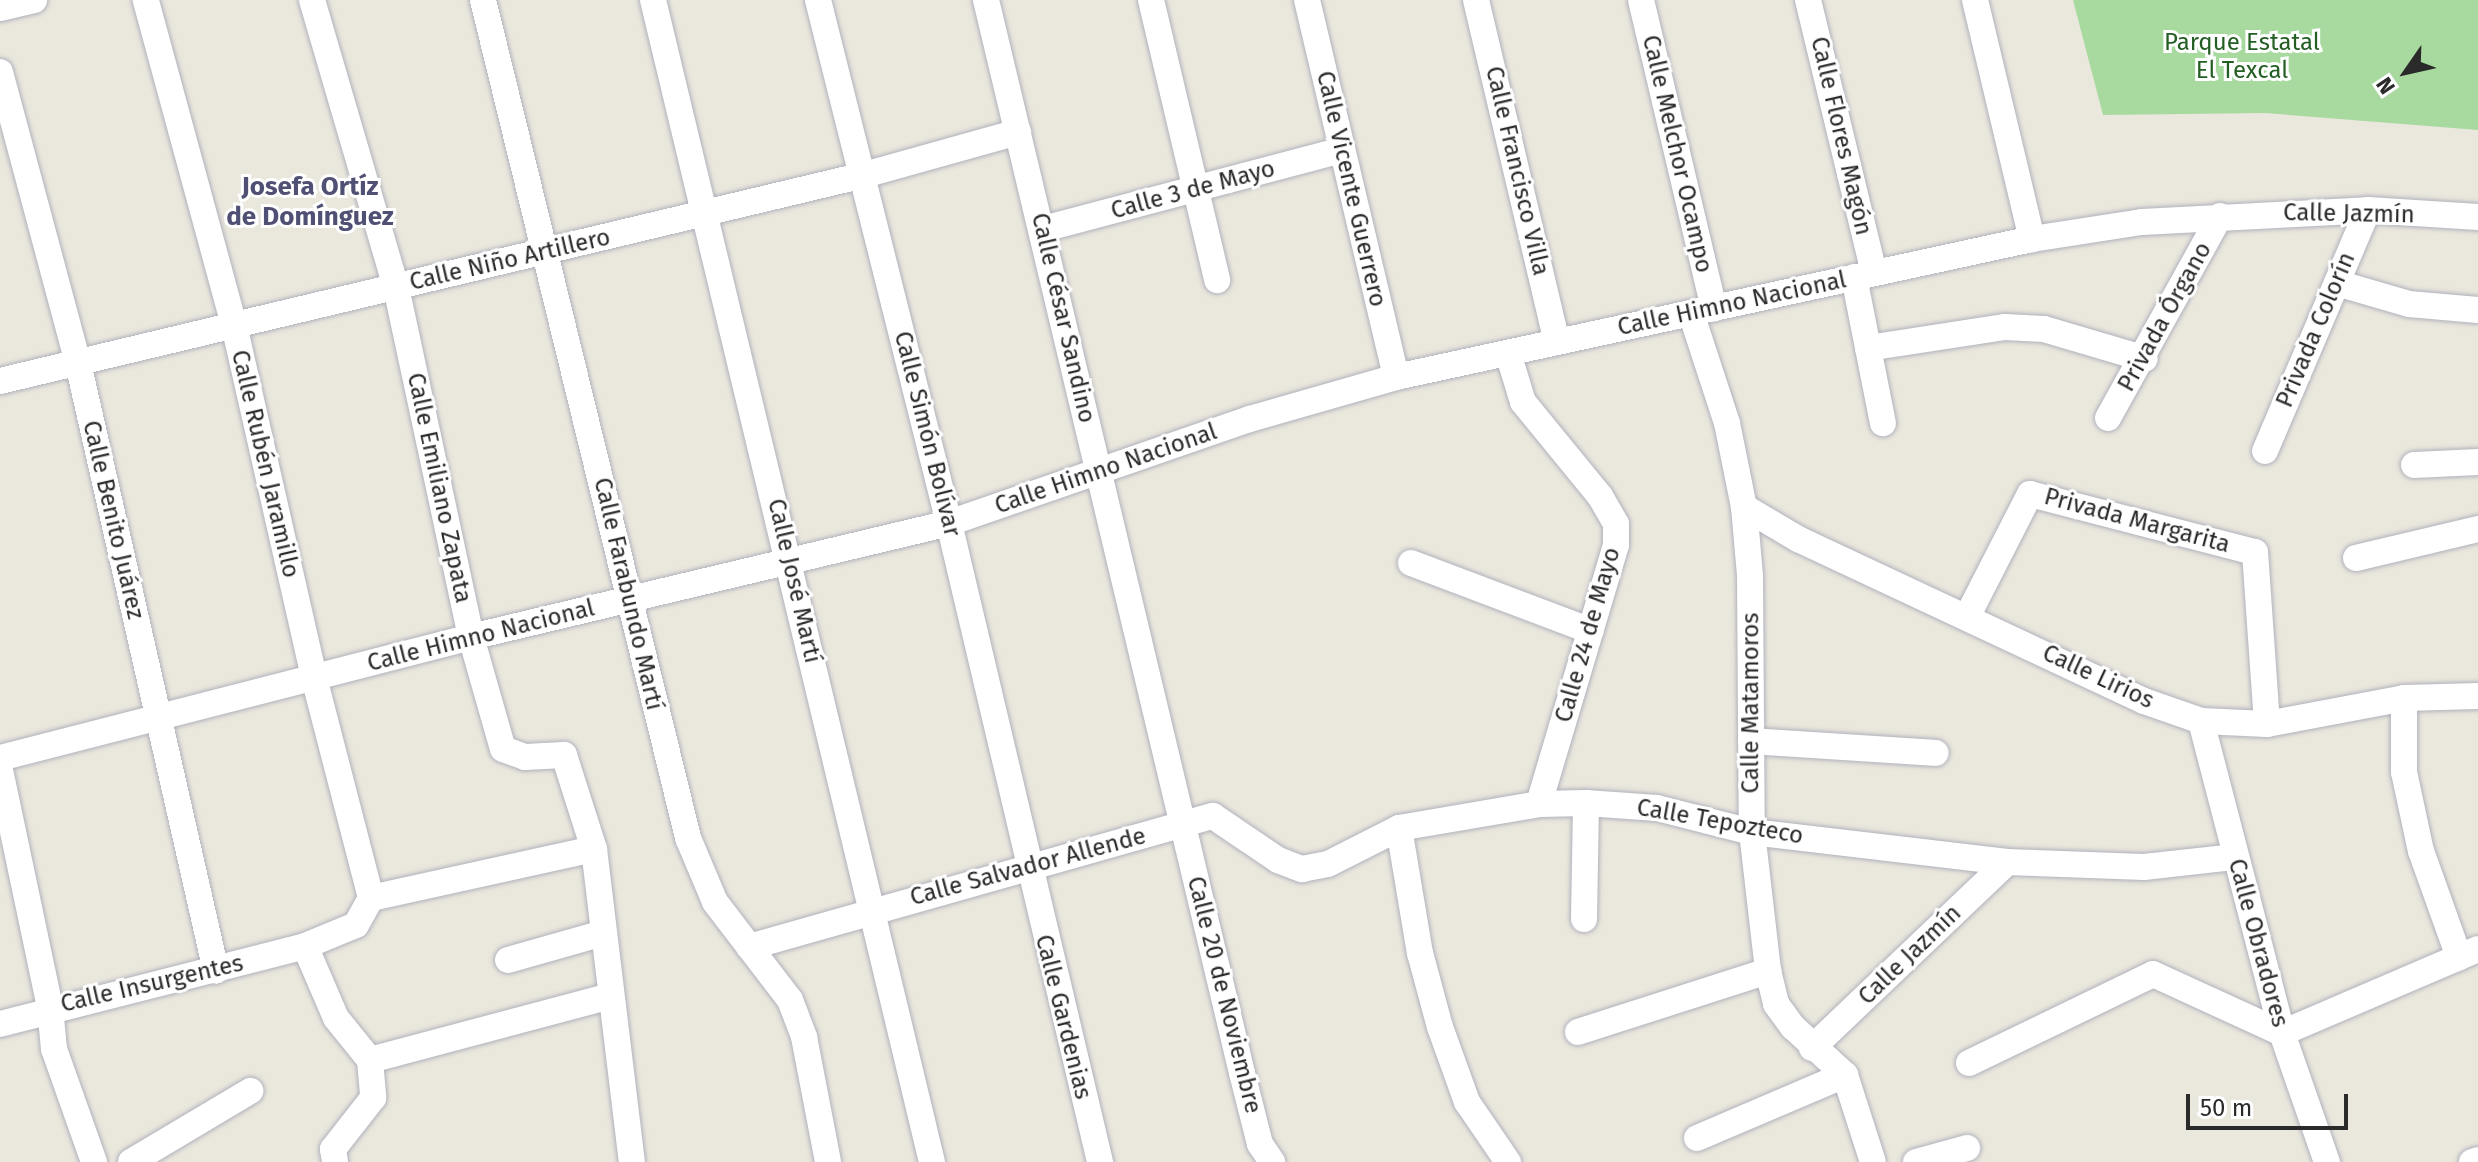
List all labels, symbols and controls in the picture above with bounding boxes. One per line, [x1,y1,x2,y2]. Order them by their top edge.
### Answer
park label: Parque Estatal El Texcal [2164,29,2320,85]
street label: Calle Melchor Ocampo [1636,32,1718,276]
north arrow [2366,32,2446,112]
street label: Calle Flores Magón [1804,34,1878,238]
street label: Calle Francisco Villa [1479,64,1555,278]
street label: Calle Vicente Guerrero [1310,68,1392,310]
text: N [2370,72,2401,99]
street label: Calle 3 de Mayo [1108,154,1278,226]
district label: Josefa Ortíz de Domínguez [226,171,394,232]
street label: Calle Jazmín [2283,198,2415,230]
street label: Calle César Sandino [1025,210,1101,426]
street label: Calle Niño Artillero [407,223,613,297]
street label: Privada Órgano [2112,237,2218,397]
street label: Privada Colorín [2270,248,2362,412]
street label: Calle Himno Nacional [1615,266,1849,342]
street label: Calle Simón Bolívar [888,328,966,540]
street label: Calle Rubén Jaramillo [225,347,305,581]
street label: Calle Emiliano Zapata [401,370,477,606]
street label: Calle Himno Nacional [991,417,1221,521]
street label: Calle Benito Juárez [76,418,150,622]
street label: Calle Farabundo Martí [587,475,669,713]
street label: Privada Margarita [2041,482,2233,560]
street label: Calle José Martí [761,496,827,666]
street label: Calle 24 de Mayo [1549,544,1627,726]
street label: Calle Himno Nacional [364,594,598,678]
street label: Calle Matamoros [1737,612,1765,794]
street label: Calle Lirios [2038,639,2158,715]
street label: Calle Tepozteco [1635,793,1805,851]
street label: Calle Salvador Allende [907,822,1149,912]
street label: Calle Obradores [2222,856,2294,1030]
street label: Calle 20 de Noviembre [1181,874,1267,1116]
street label: Calle Jazmín [1853,899,1967,1011]
street label: Calle Gardenias [1029,932,1097,1102]
street label: Calle Insurgentes [58,949,246,1019]
scale bar [2190,1078,2352,1128]
text: 50 m [2200,1094,2252,1122]

